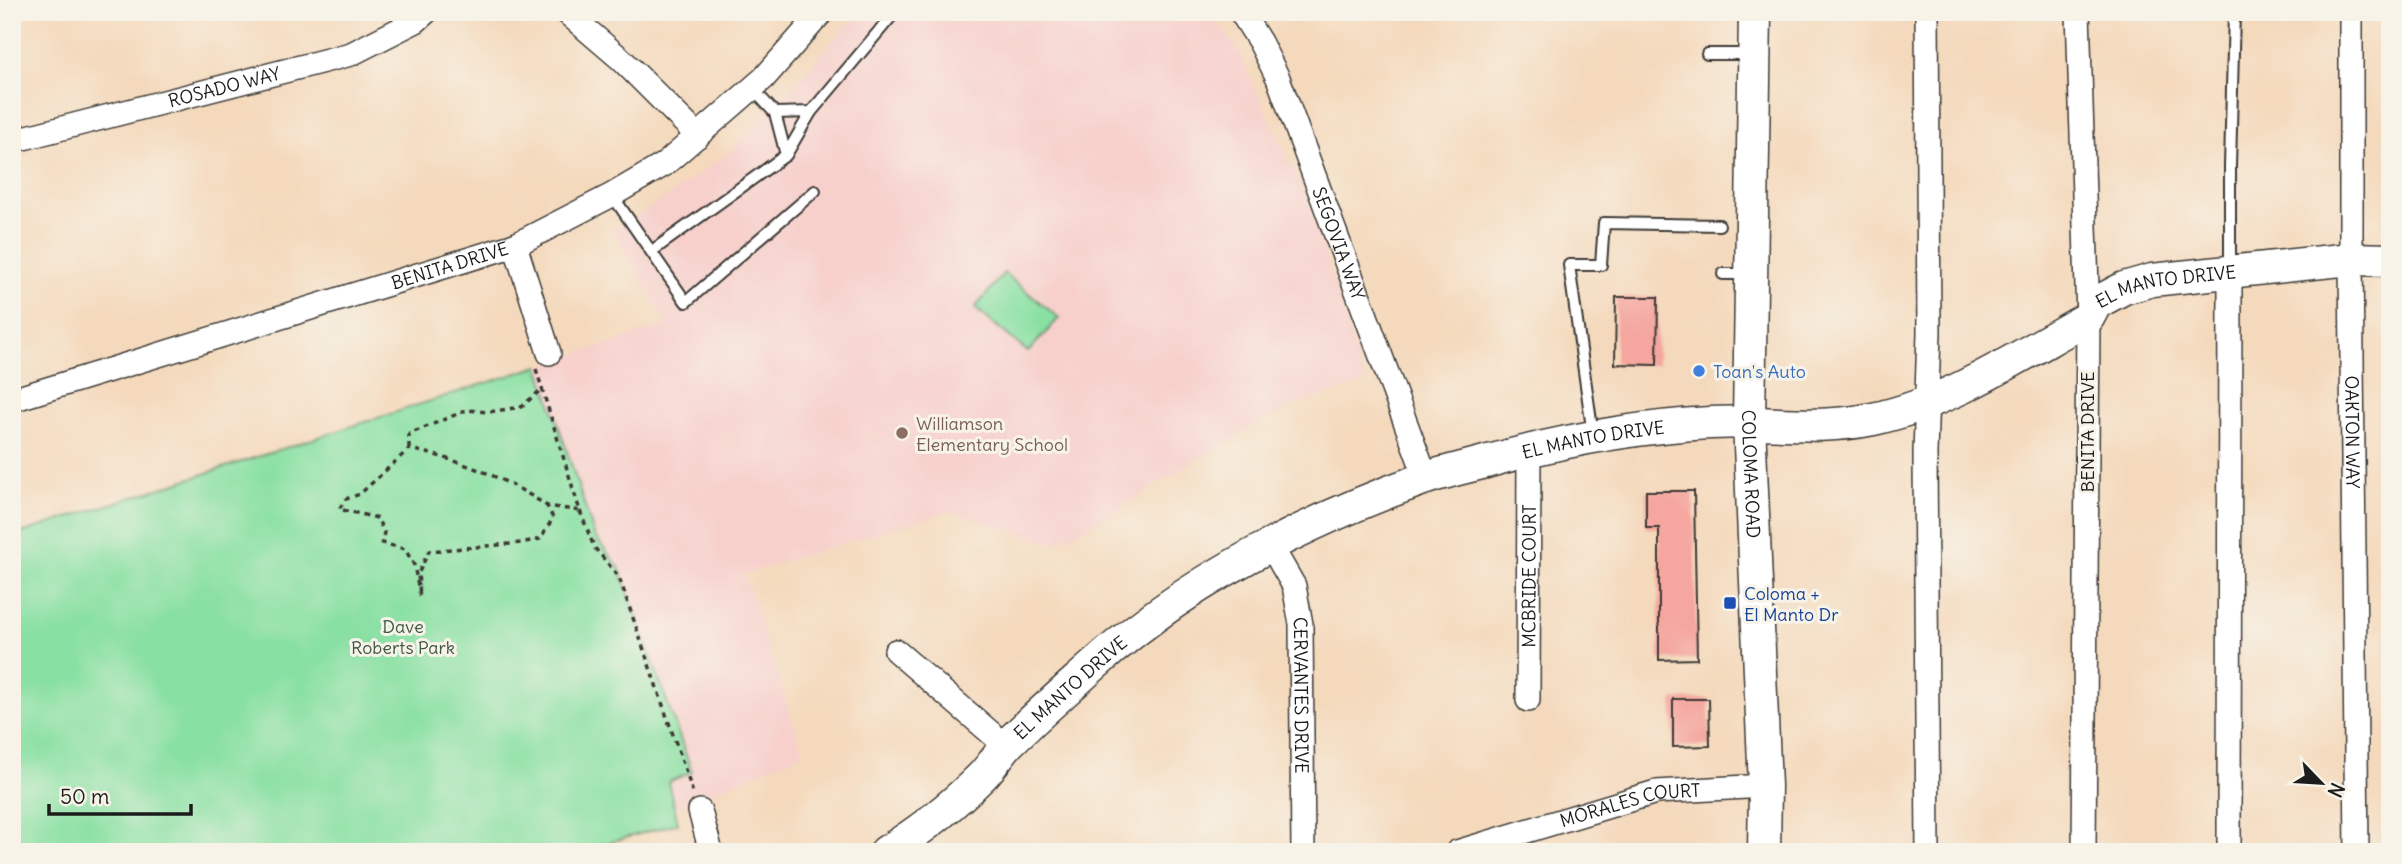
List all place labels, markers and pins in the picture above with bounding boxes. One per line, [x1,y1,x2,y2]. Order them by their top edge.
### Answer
place label: Toan's Auto [1713,360,1806,383]
marker: Toan's Auto [1691,363,1707,379]
place label: Williamson Elementary School [916,412,1068,456]
marker: Williamson Elementary School [894,425,910,441]
place label: Coloma + El Manto Dr [1744,582,1839,626]
marker: Coloma + El Manto Dr [1722,595,1738,611]

